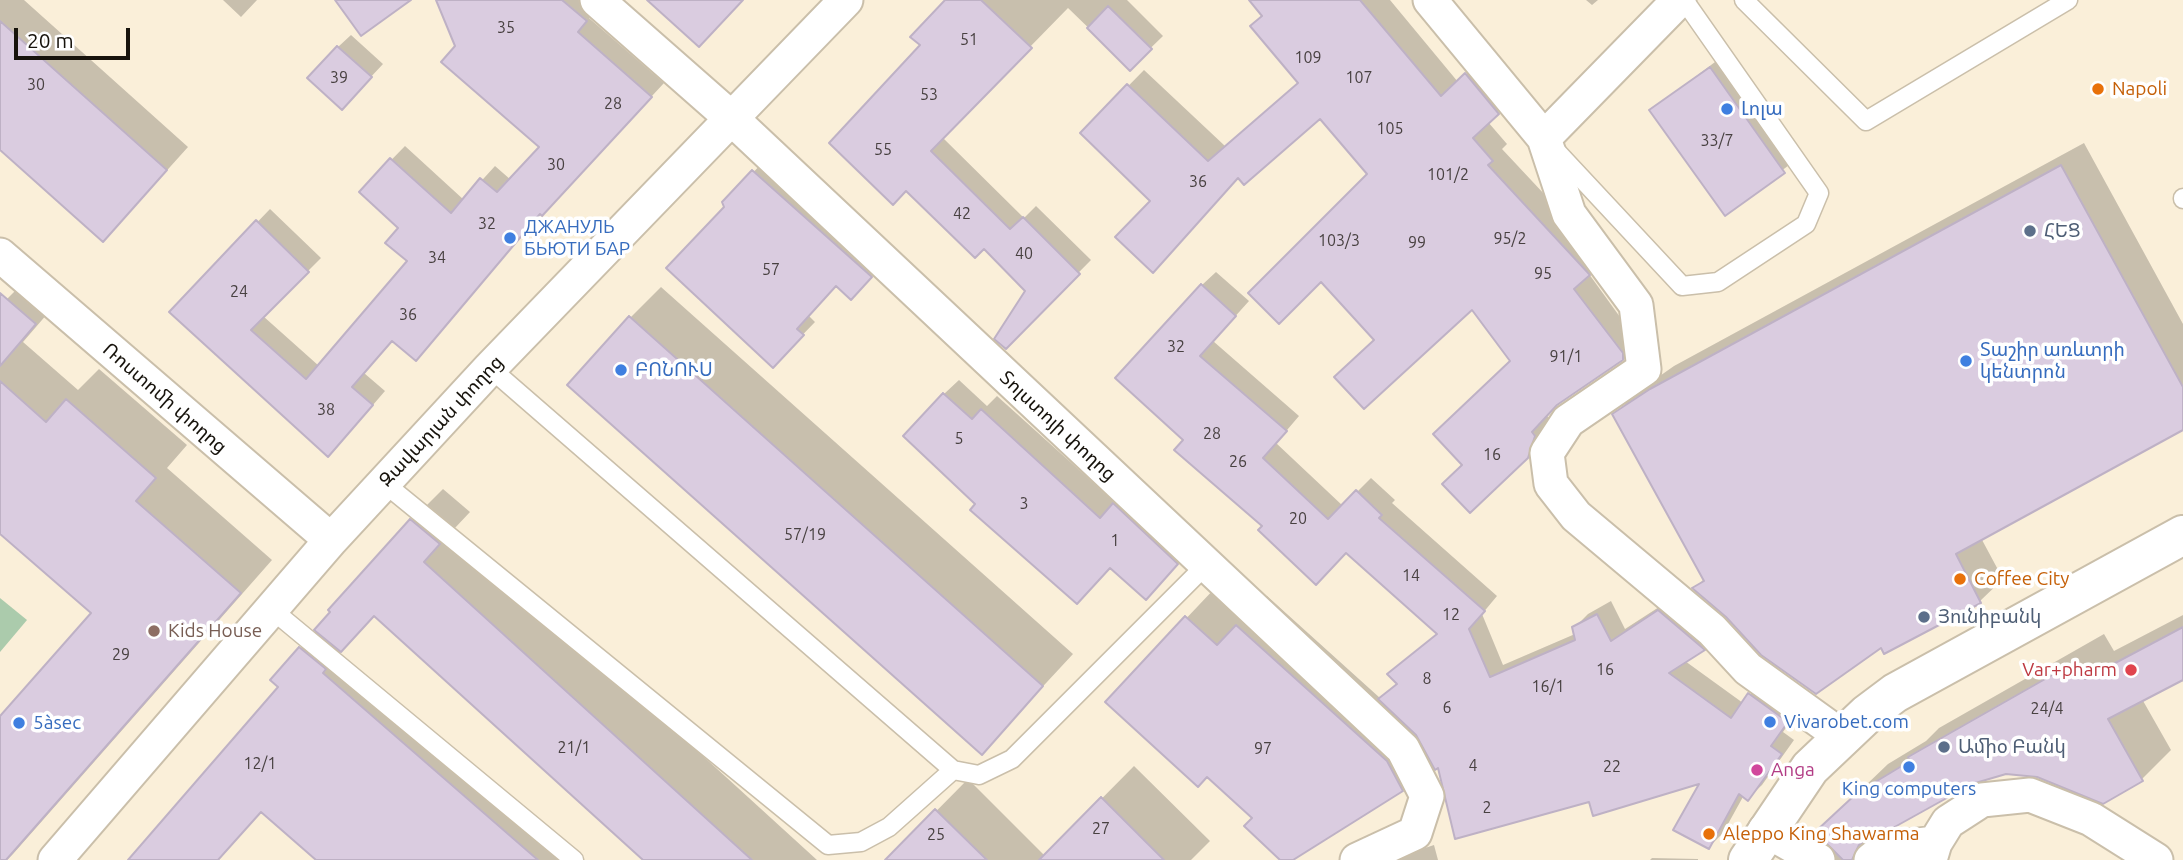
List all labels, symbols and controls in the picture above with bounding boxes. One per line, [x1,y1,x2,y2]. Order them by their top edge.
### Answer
scale bar [18,14,133,58]
house number: 35 [497,18,515,38]
text: 20 m [27,28,74,52]
house number: 51 [960,30,978,50]
house number: 109 [1294,48,1322,68]
house number: 39 [330,68,348,88]
house number: 107 [1345,68,1373,88]
house number: 30 [27,75,45,95]
place label: Napoli [2112,78,2167,100]
marker: Napoli [2090,81,2106,97]
house number: 53 [920,85,938,105]
house number: 28 [604,94,622,114]
place label: Լոլա [1741,98,1783,120]
marker: Լոլա [1719,101,1735,117]
house number: 105 [1376,119,1404,139]
house number: 33/7 [1701,131,1733,151]
house number: 55 [874,140,892,160]
house number: 30 [547,155,565,175]
house number: 101/2 [1427,165,1469,185]
house number: 36 [1189,172,1207,192]
house number: 42 [953,204,971,224]
house number: 32 [478,214,496,234]
place label: ДЖАНУЛЬ БЬЮТИ БАР [524,216,630,260]
place label: ՀԵՑ [2044,220,2081,242]
marker: ՀԵՑ [2022,223,2038,239]
house number: 95/2 [1494,229,1526,249]
marker: ДЖАНУЛЬ БЬЮТИ БАР [502,230,518,246]
house number: 103/3 [1318,231,1360,251]
house number: 99 [1408,233,1426,253]
house number: 40 [1015,244,1033,264]
house number: 34 [428,248,446,268]
house number: 57 [762,260,780,280]
house number: 95 [1534,264,1552,284]
house number: 24 [230,282,248,302]
house number: 36 [399,305,417,325]
house number: 32 [1167,337,1185,357]
street label: Ռոստոմի փողոց [98,338,232,458]
place label: Տաշիր առևտրի կենտրոն [1980,339,2125,383]
house number: 91/1 [1550,347,1582,367]
street label: Զավարյան փողոց [374,351,508,491]
marker: Տաշիր առևտրի կենտրոն [1958,353,1974,369]
place label: ԲՈՆՈՒՍ [635,359,713,381]
marker: ԲՈՆՈՒՍ [613,362,629,378]
street label: Տոլստոյի փողոց [995,366,1121,486]
house number: 38 [317,400,335,420]
house number: 28 [1203,424,1221,444]
house number: 5 [954,429,964,449]
house number: 16 [1483,445,1501,465]
house number: 26 [1229,452,1247,472]
house number: 3 [1019,494,1029,514]
house number: 20 [1289,509,1307,529]
house number: 57/19 [784,525,826,545]
house number: 1 [1110,531,1120,551]
house number: 14 [1402,566,1420,586]
place label: Coffee City [1974,568,2069,590]
marker: Coffee City [1952,571,1968,587]
house number: 12 [1442,605,1460,625]
place label: Յունիբանկ [1938,606,2041,628]
marker: Յունիբանկ [1916,609,1932,625]
place label: Kids House [168,620,262,642]
marker: Kids House [146,623,162,639]
house number: 29 [112,645,130,665]
place label: Var+pharm [2022,659,2117,681]
house number: 16 [1596,660,1614,680]
marker: Var+pharm [2123,662,2139,678]
house number: 8 [1422,669,1432,689]
house number: 16/1 [1532,677,1564,697]
house number: 6 [1442,698,1452,718]
house number: 24/4 [2031,699,2063,719]
place label: Vivarobet.com [1784,711,1909,733]
place label: 5àsec [33,712,81,734]
marker: Vivarobet.com [1762,714,1778,730]
marker: 5àsec [11,715,27,731]
place label: Ամիօ Բանկ [1958,736,2066,758]
house number: 21/1 [558,738,590,758]
house number: 97 [1254,739,1272,759]
marker: Ամիօ Բանկ [1936,739,1952,755]
house number: 12/1 [244,754,276,774]
house number: 4 [1468,756,1478,776]
house number: 22 [1603,757,1621,777]
place label: Anga [1771,759,1815,781]
marker: King computers [1901,759,1917,775]
marker: Anga [1749,762,1765,778]
place label: King computers [1842,778,1976,800]
house number: 2 [1482,798,1492,818]
house number: 27 [1092,819,1110,839]
place label: Aleppo King Shawarma [1723,823,1920,845]
house number: 25 [927,825,945,845]
marker: Aleppo King Shawarma [1701,826,1717,842]

